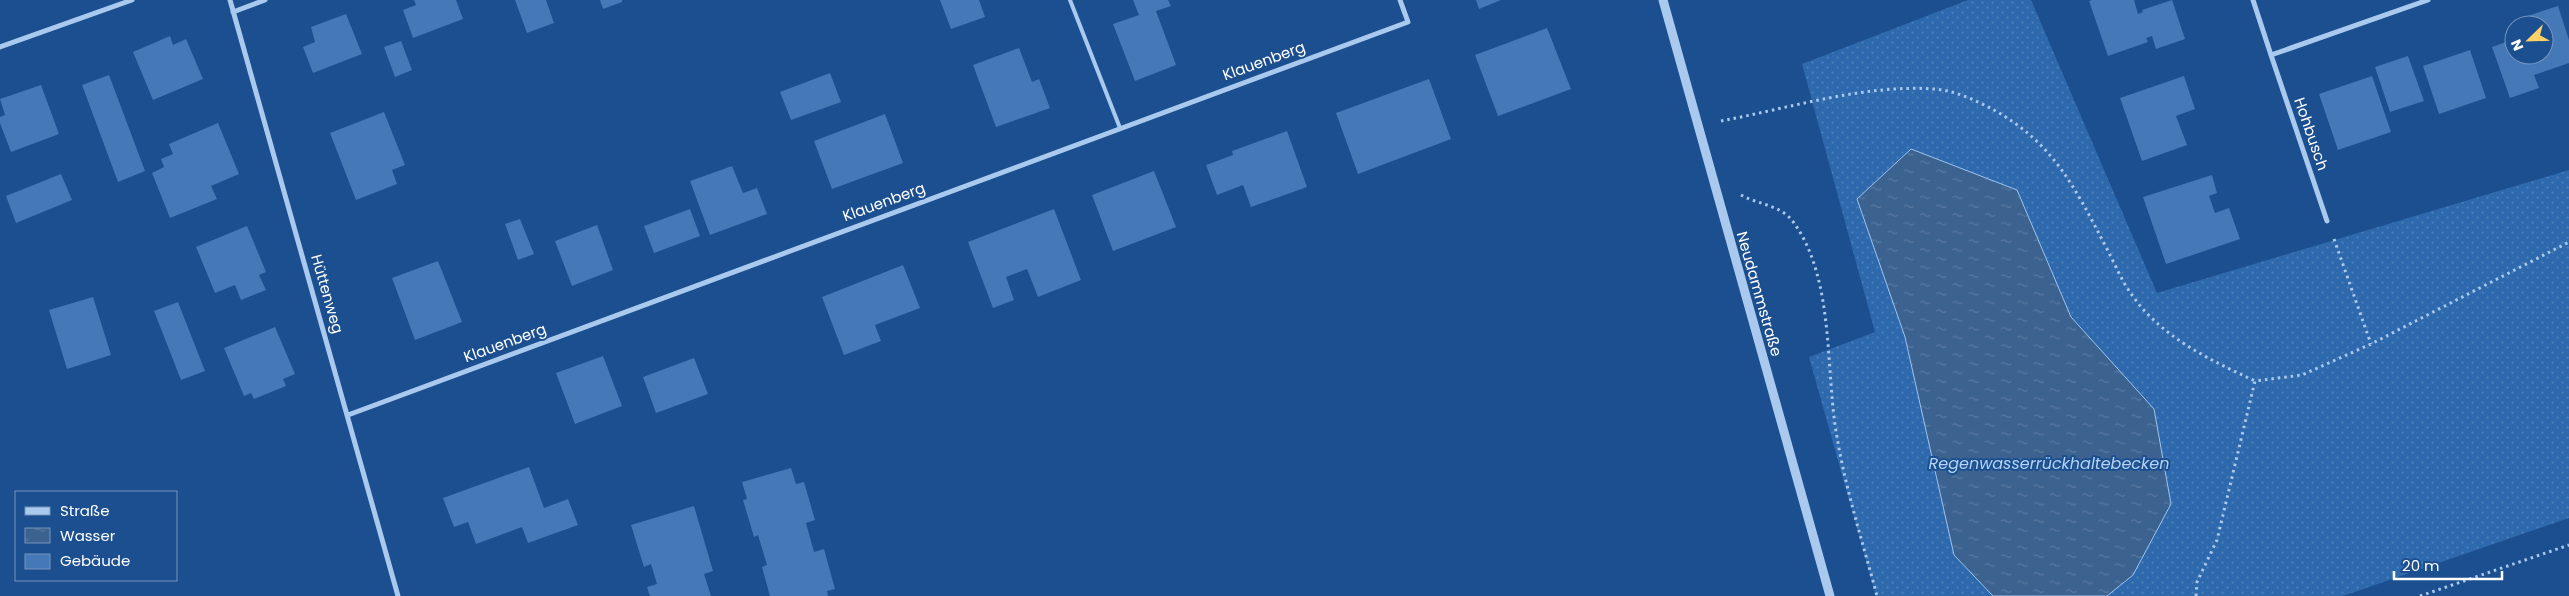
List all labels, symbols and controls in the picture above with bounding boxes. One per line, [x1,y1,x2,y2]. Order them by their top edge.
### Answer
north arrow [2504,15,2554,65]
street label: Klauenberg [1220,36,1308,85]
text: N [2506,36,2528,54]
street label: Hohbusch [2289,95,2334,173]
street label: Klauenberg [840,177,928,226]
street label: Neudammstraße [1732,229,1787,359]
street label: Hüttenweg [306,252,349,336]
street label: Klauenberg [461,318,549,367]
water label: Regenwasserrückhaltebecken [1929,452,2169,475]
legend [15,491,178,581]
text: Straße [60,500,110,521]
text: Wasser [60,525,116,546]
scale bar [2394,548,2502,580]
text: Gebäude [60,550,130,571]
text: 20 m [2402,555,2440,576]

